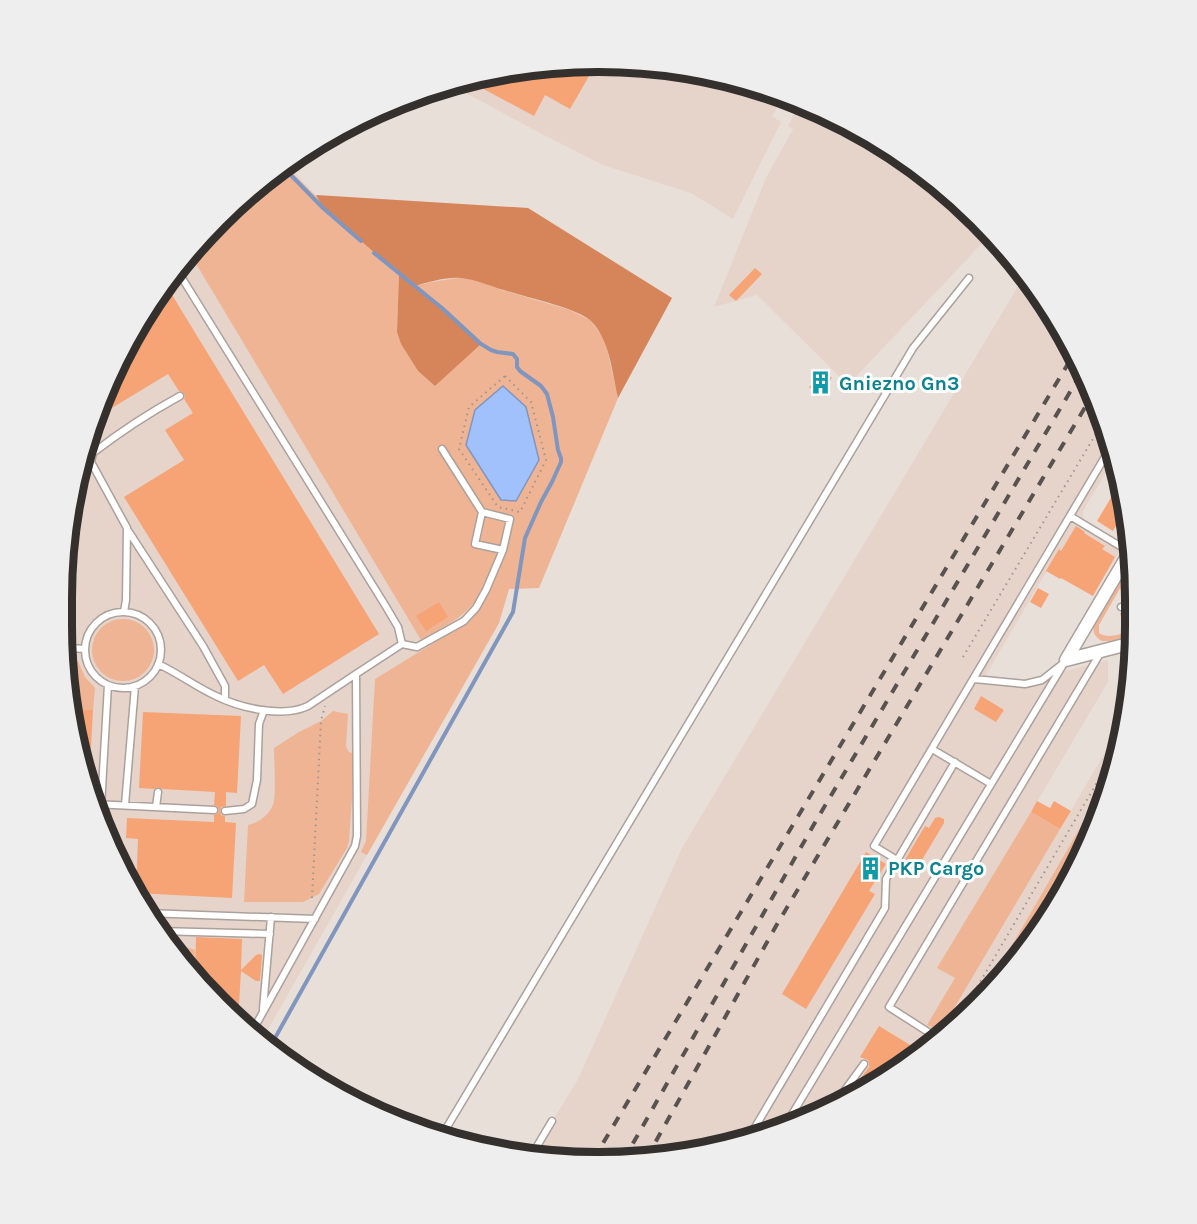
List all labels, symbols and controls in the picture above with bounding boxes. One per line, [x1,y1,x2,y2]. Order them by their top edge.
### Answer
building icon: Gniezno Gn3 [808,370,834,396]
place label: Gniezno Gn3 [839,372,959,395]
building icon: PKP Cargo [857,855,883,881]
place label: PKP Cargo [888,857,984,880]

